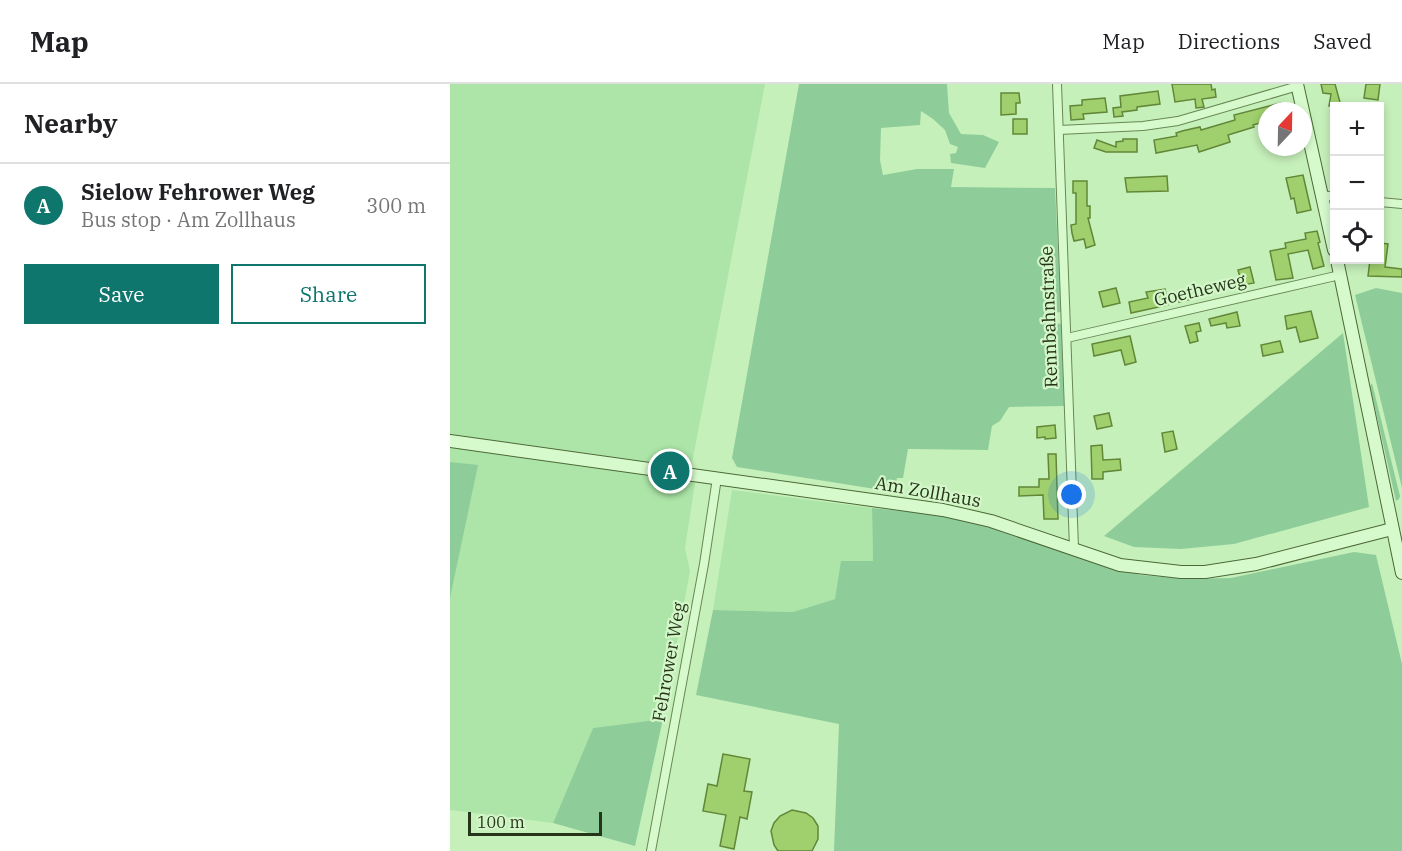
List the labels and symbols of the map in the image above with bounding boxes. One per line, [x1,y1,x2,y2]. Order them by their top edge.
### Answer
north arrow [1258,102,1312,156]
street label: Rennbahnstraße [1035,246,1062,388]
street label: Goetheweg [1152,268,1248,311]
pin: A [650,448,690,494]
street label: Am Zollhaus [873,471,983,512]
your location [1057,480,1086,509]
street label: Fehrower Weg [647,600,690,724]
scale bar [468,809,602,836]

